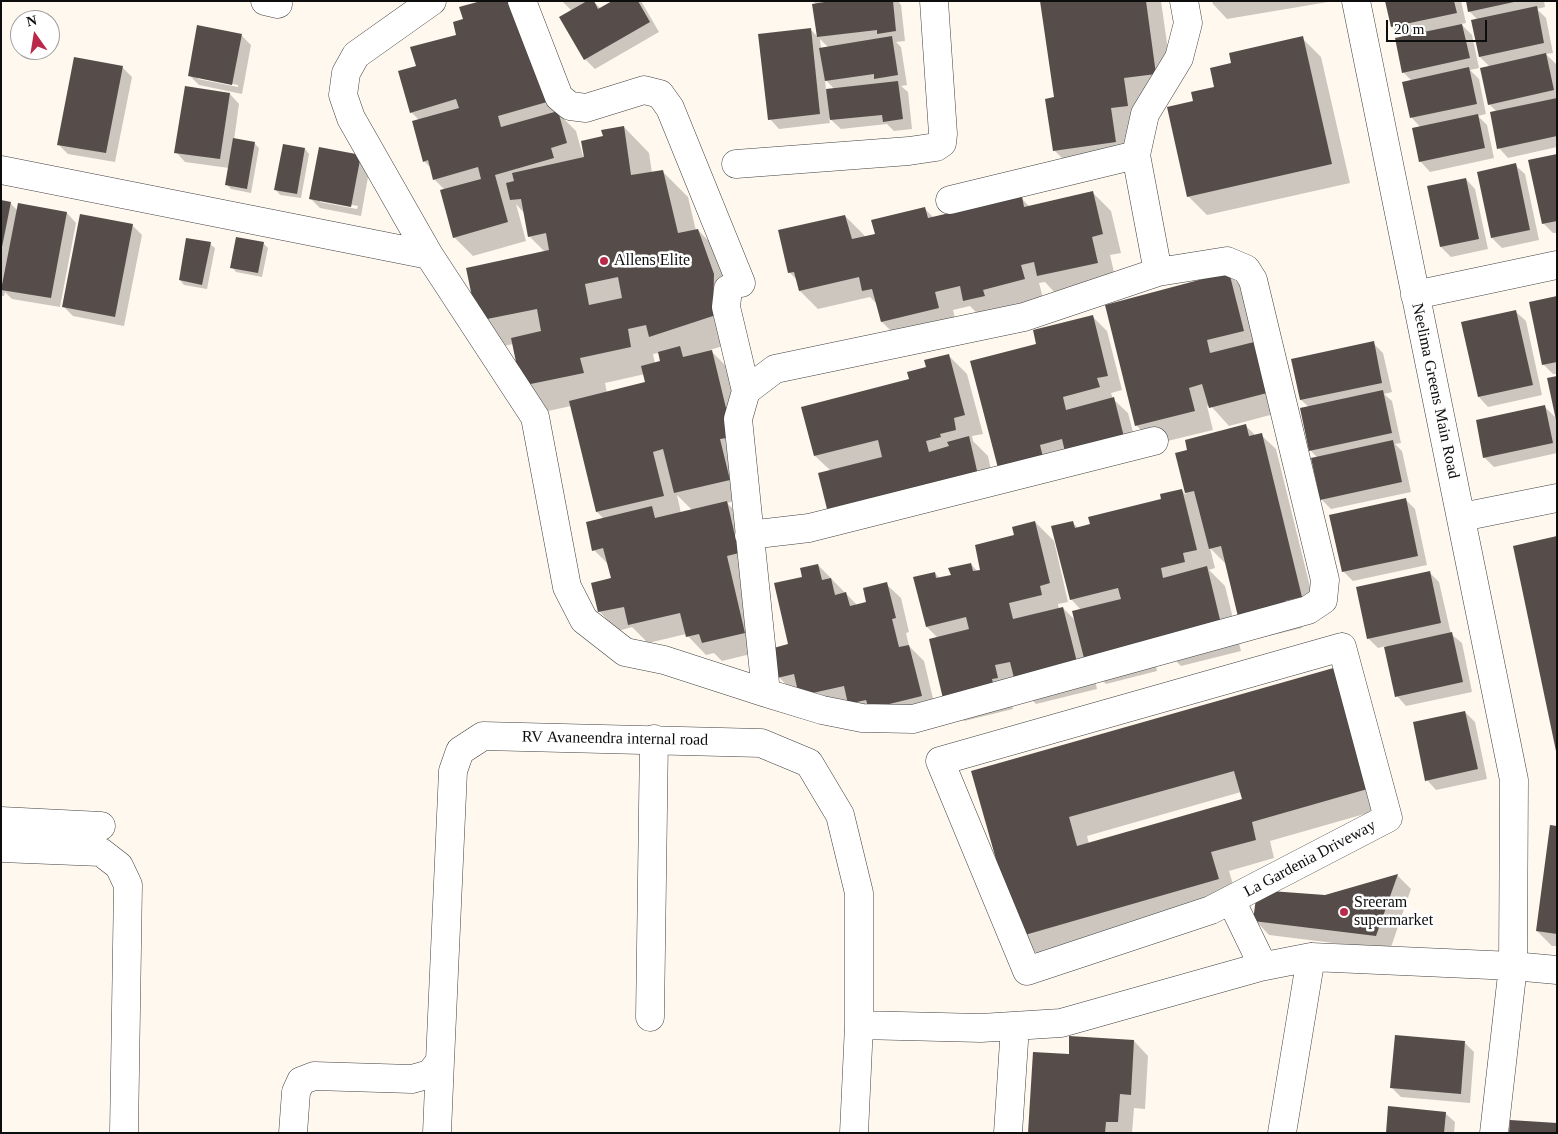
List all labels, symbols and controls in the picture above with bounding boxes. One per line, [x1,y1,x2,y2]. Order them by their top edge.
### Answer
north arrow [10,10,60,60]
scale bar [1388,10,1489,42]
text: N [25,12,38,29]
text: 20 m [1394,21,1424,37]
place label: Allens Elite [614,251,690,271]
marker: Allens Elite [598,255,610,267]
street label: Neelima Greens Main Road [1407,301,1463,481]
street label: RV Avaneendra internal road [522,728,708,750]
street label: La Gardenia Driveway [1241,816,1379,902]
place label: Sreeram supermarket [1354,893,1433,931]
marker: Sreeram supermarket [1338,906,1350,918]

